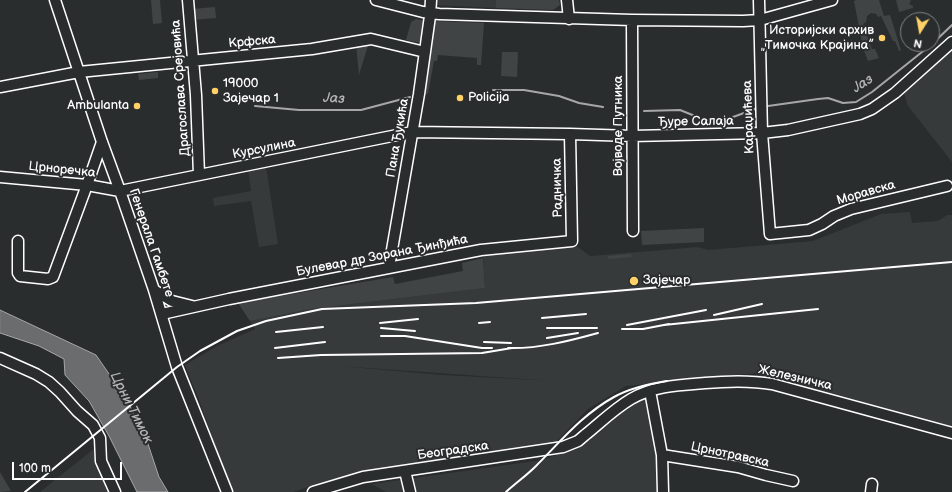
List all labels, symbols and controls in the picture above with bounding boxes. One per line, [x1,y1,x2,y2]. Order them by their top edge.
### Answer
north arrow [900,12,940,52]
street label: Драгослава Срејовића [168,19,194,157]
place label: Историјски архив „Тимочка Крајина” [760,23,874,54]
street label: Крфска [228,32,276,52]
marker: Историјски архив „Тимочка Крајина” [877,33,887,43]
text: N [913,36,923,50]
water label: Јаз [849,71,877,97]
place label: 19000 Зајечар 1 [223,76,279,107]
street label: Војводе Путника [611,76,627,176]
street label: Караџићева [740,80,758,154]
marker: 19000 Зајечар 1 [210,86,220,96]
water label: Јаз [323,90,345,108]
place label: Policija [468,90,509,106]
marker: Policija [455,93,465,103]
street label: Пана Ђукића [383,97,413,179]
place label: Ambulanta [67,98,129,114]
marker: Ambulanta [132,101,142,111]
street label: Ђуре Салаја [658,114,734,130]
street label: Курсулина [231,135,297,163]
street label: Радничка [550,158,566,218]
street label: Црноречка [28,159,96,181]
street label: Моравска [835,177,897,209]
street label: Генерала Гамбете [125,187,177,299]
street label: Булевар др Зорана Ђинђића [295,232,469,280]
place label: Зајечар [643,273,690,289]
marker: Зајечар [628,275,640,287]
street label: Железничка [757,362,833,394]
water label: Црни Тимок [106,369,156,447]
street label: Београдска [416,438,490,464]
street label: Црнотравска [689,439,771,471]
scale bar [14,454,124,480]
text: 100 m [19,461,51,476]

